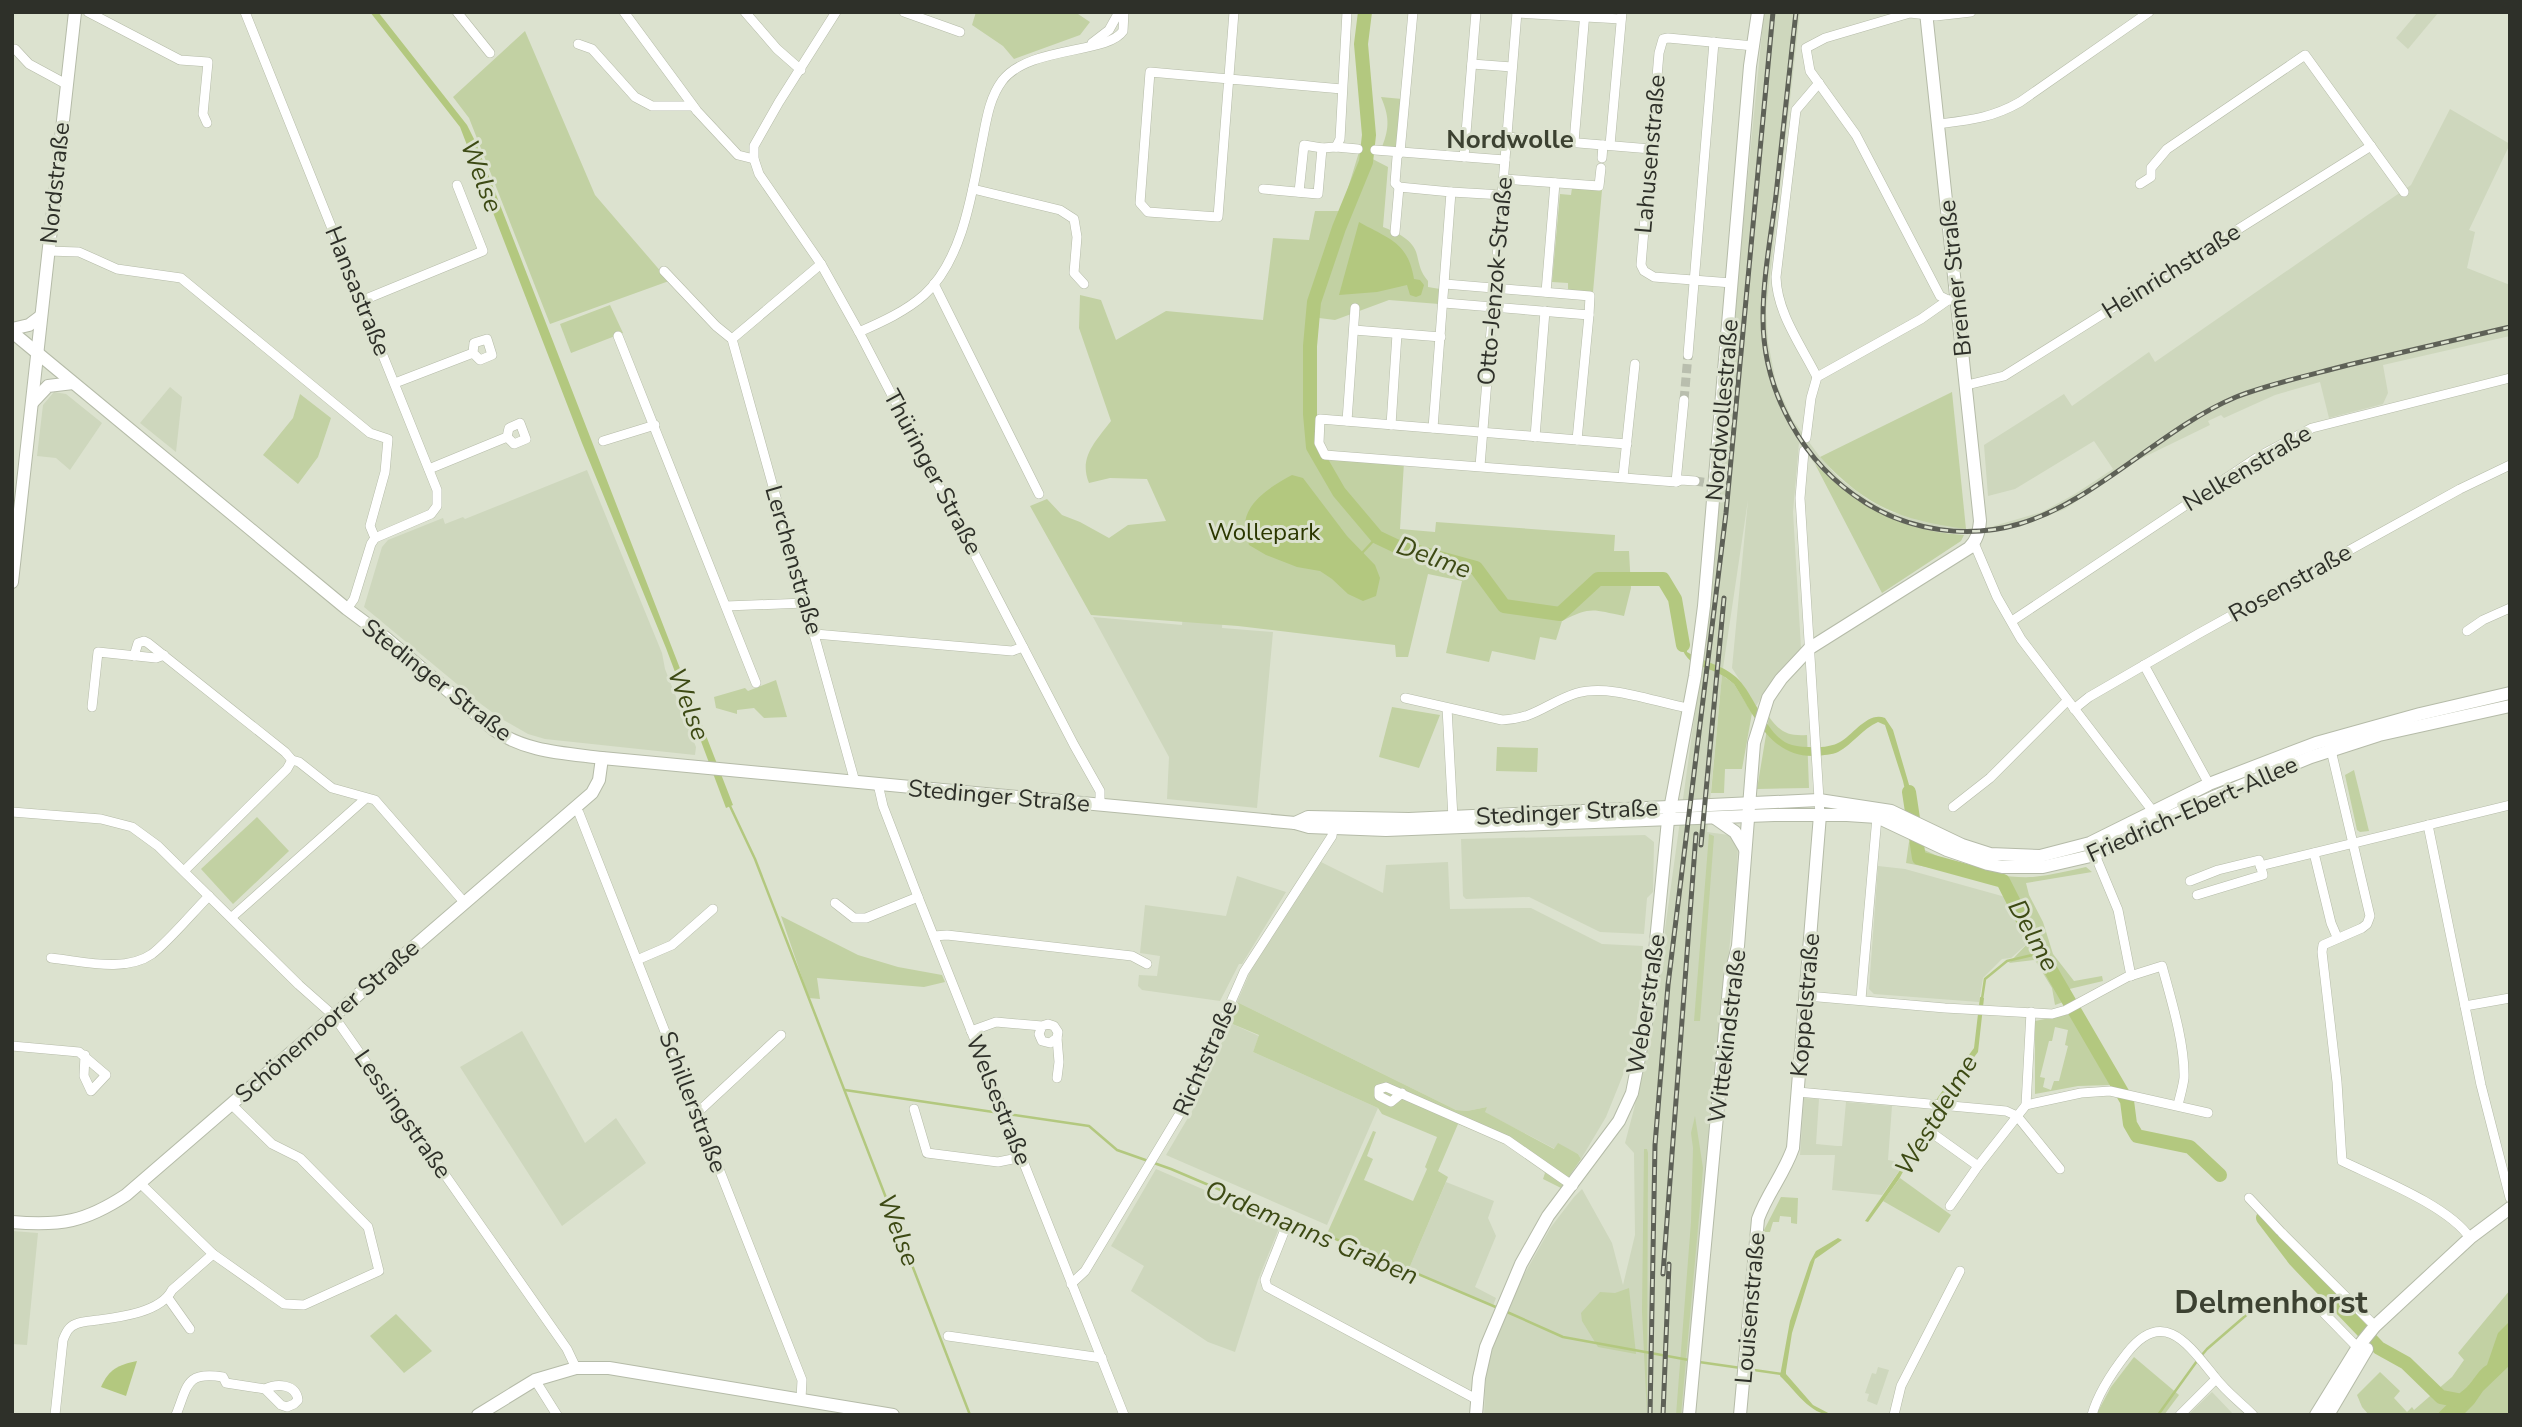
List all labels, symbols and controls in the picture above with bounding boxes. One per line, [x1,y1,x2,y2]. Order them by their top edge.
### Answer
street label: Lahusenstraße [1627,73,1673,235]
street label: Nordstraße [33,121,77,245]
district label: Nordwolle [1446,122,1574,157]
water label: Welse [452,135,511,218]
street label: Otto-Jenzok-Straße [1470,175,1520,387]
street label: Bremer Straße [1931,198,1979,358]
street label: Heinrichstraße [2096,216,2246,326]
street label: Hansastraße [317,221,399,361]
street label: Nordwollestraße [1698,318,1746,502]
street label: Thüringer Straße [876,384,990,560]
street label: Nelkenstraße [2177,417,2317,519]
street label: Lerchenstraße [757,482,831,638]
park label: Wollepark [1208,516,1321,548]
water label: Delme [1392,528,1476,587]
street label: Rosenstraße [2223,536,2357,630]
street label: Stedinger Straße [355,611,519,749]
water label: Welse [659,663,718,746]
street label: Friedrich-Ebert-Allee [2081,748,2303,870]
street label: Stedinger Straße [907,772,1091,820]
street label: Stedinger Straße [1475,791,1659,833]
water label: Delme [2000,893,2068,978]
street label: Schönemoorer Straße [228,932,426,1110]
street label: Weberstraße [1619,932,1673,1076]
street label: Koppelstraße [1783,932,1827,1078]
street label: Wittekindstraße [1700,947,1754,1125]
street label: Richtstraße [1165,995,1245,1121]
street label: Schillerstraße [651,1027,735,1177]
street label: Welsestraße [958,1030,1040,1170]
street label: Lessingstraße [347,1043,459,1185]
water label: Westdelme [1887,1048,1986,1182]
water label: Ordemanns Graben [1200,1172,1424,1293]
water label: Welse [869,1189,928,1272]
street label: Louisenstraße [1727,1231,1773,1385]
district label: Delmenhorst [2174,1281,2368,1324]

